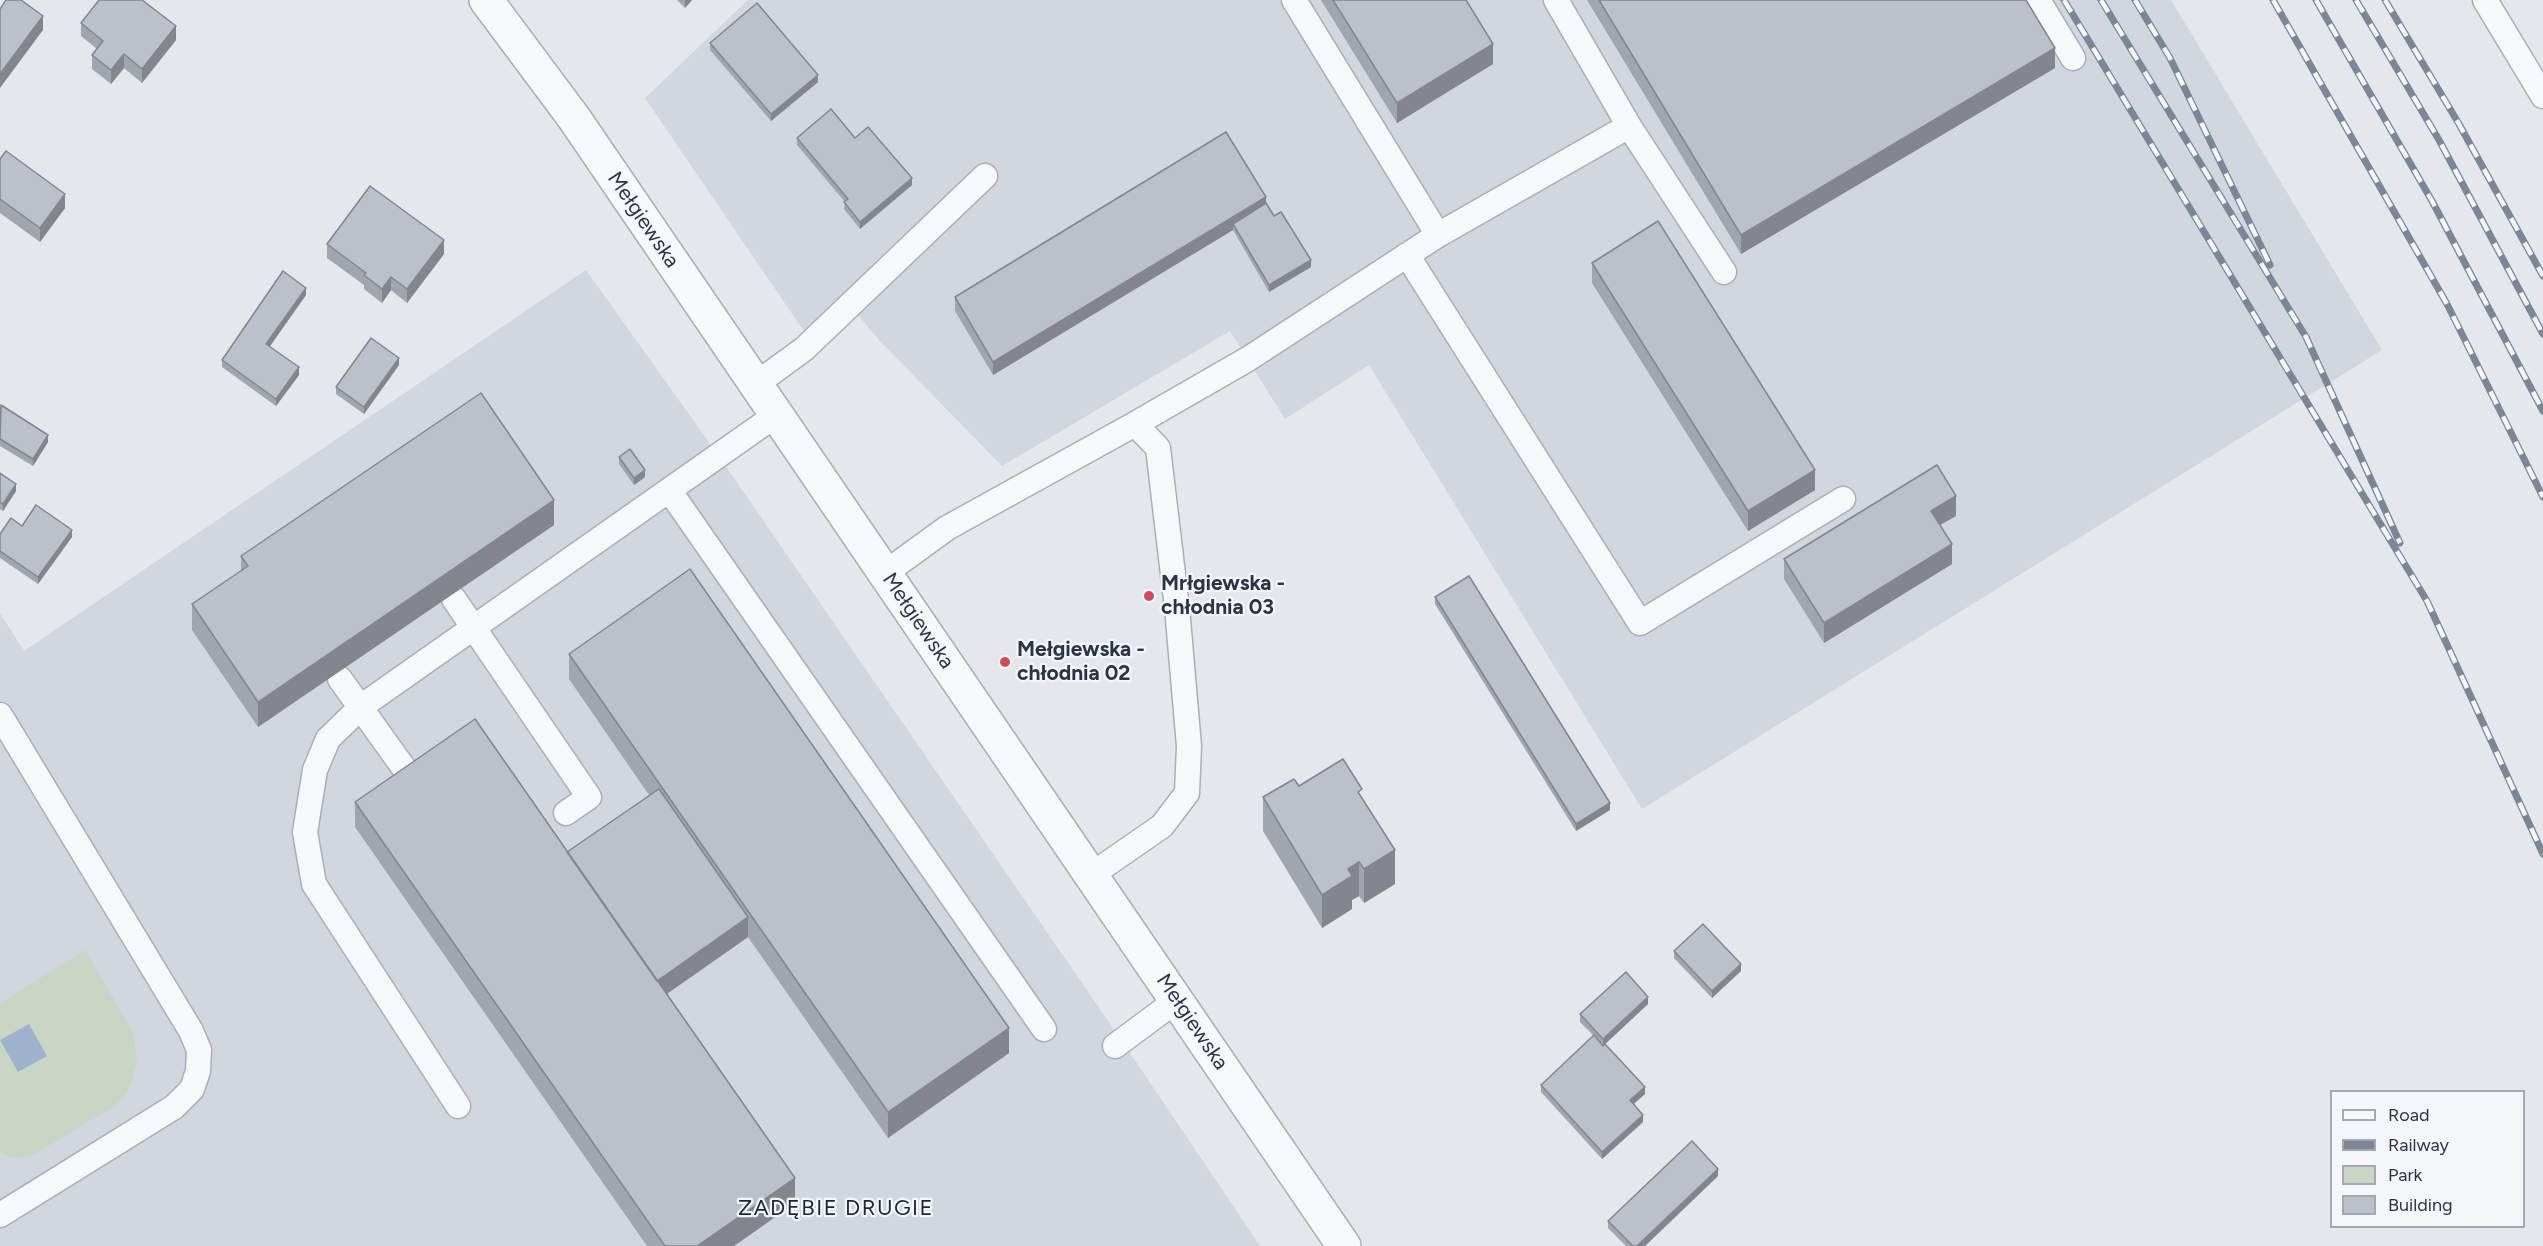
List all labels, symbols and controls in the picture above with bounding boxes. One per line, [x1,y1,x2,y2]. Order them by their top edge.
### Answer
street label: Mełgiewska [602,167,684,273]
street label: Mełgiewska [877,568,959,674]
place label: Mrłgiewska - chłodnia 03 [1161,571,1285,621]
marker: Mrłgiewska - chłodnia 03 [1142,589,1156,603]
place label: Mełgiewska - chłodnia 02 [1017,637,1145,687]
marker: Mełgiewska - chłodnia 02 [998,655,1012,669]
street label: Mełgiewska [1151,969,1233,1075]
legend [2330,1090,2525,1228]
text: Road [2388,1104,2429,1126]
text: Railway [2388,1134,2449,1156]
text: Park [2388,1164,2422,1186]
text: Building [2388,1194,2453,1216]
district label: ZADĘBIE DRUGIE [738,1196,934,1222]

